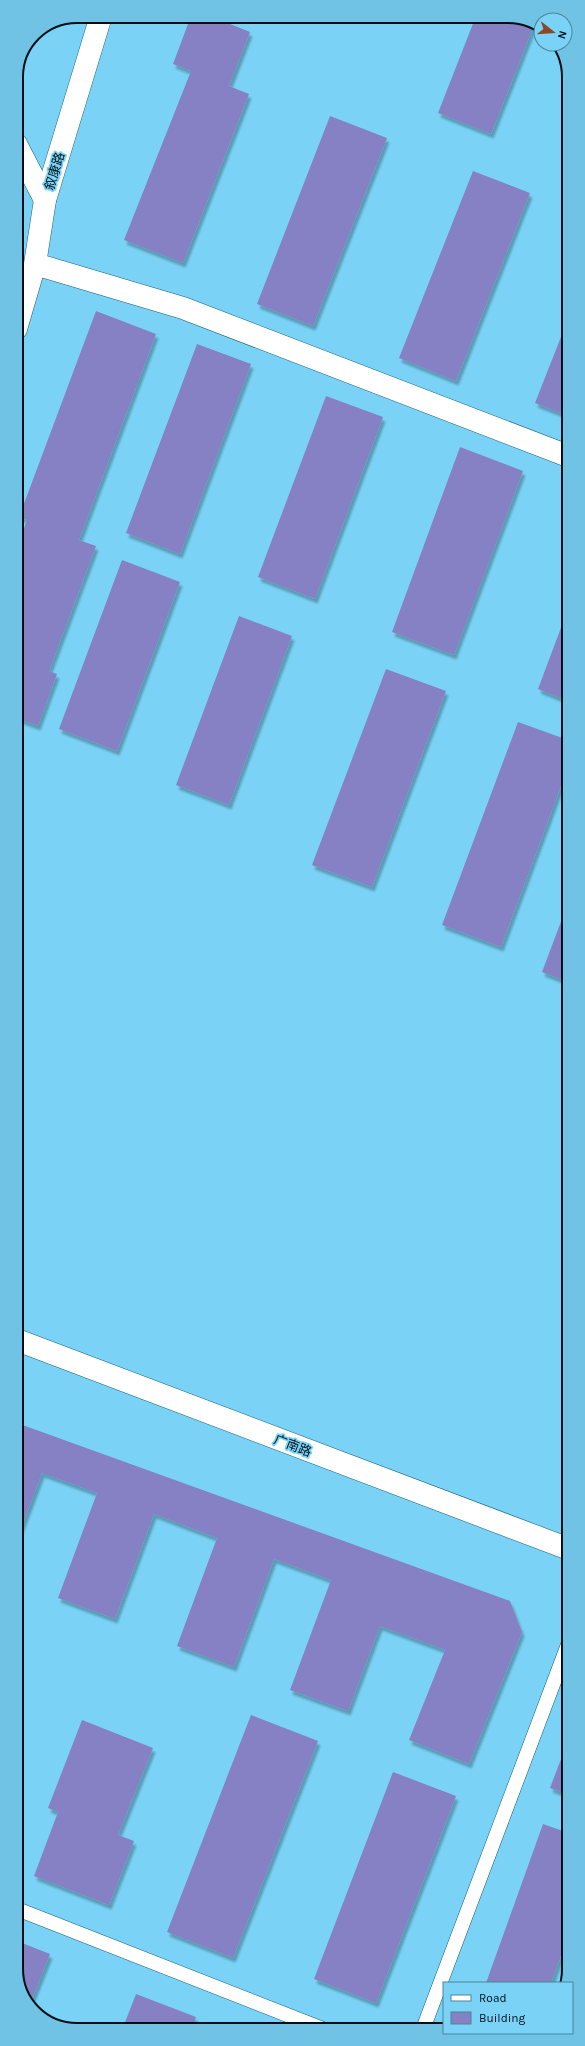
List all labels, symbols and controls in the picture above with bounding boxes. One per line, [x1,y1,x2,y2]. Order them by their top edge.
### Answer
north arrow [533,12,573,52]
text: N [555,29,569,40]
street label: 叙康路 [42,150,67,192]
street label: 广南路 [272,1431,314,1459]
legend [443,1982,573,2034]
text: Road [479,1991,507,2005]
text: Building [479,2011,526,2025]

